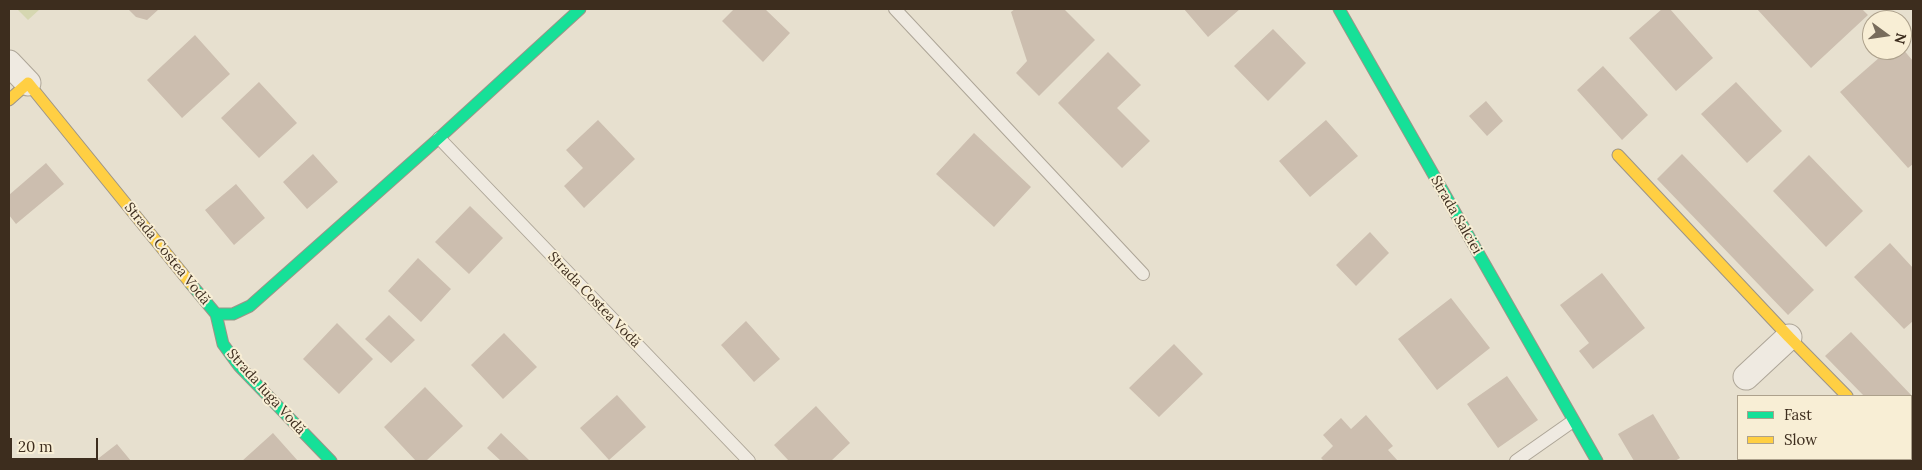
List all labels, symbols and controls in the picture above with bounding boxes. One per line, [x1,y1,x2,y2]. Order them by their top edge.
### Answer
north arrow [1862,10,1912,60]
text: N [1891,31,1911,46]
street label: Strada Salciei [1427,173,1485,257]
street label: Strada Costea Vodă [121,200,213,308]
street label: Strada Costea Vodă [544,249,644,351]
street label: Strada Iuga Vodă [223,346,309,438]
legend [1737,395,1912,460]
text: Fast [1784,405,1812,424]
scale bar [12,428,100,460]
text: Slow [1784,430,1817,449]
text: 20 m [18,437,53,456]

